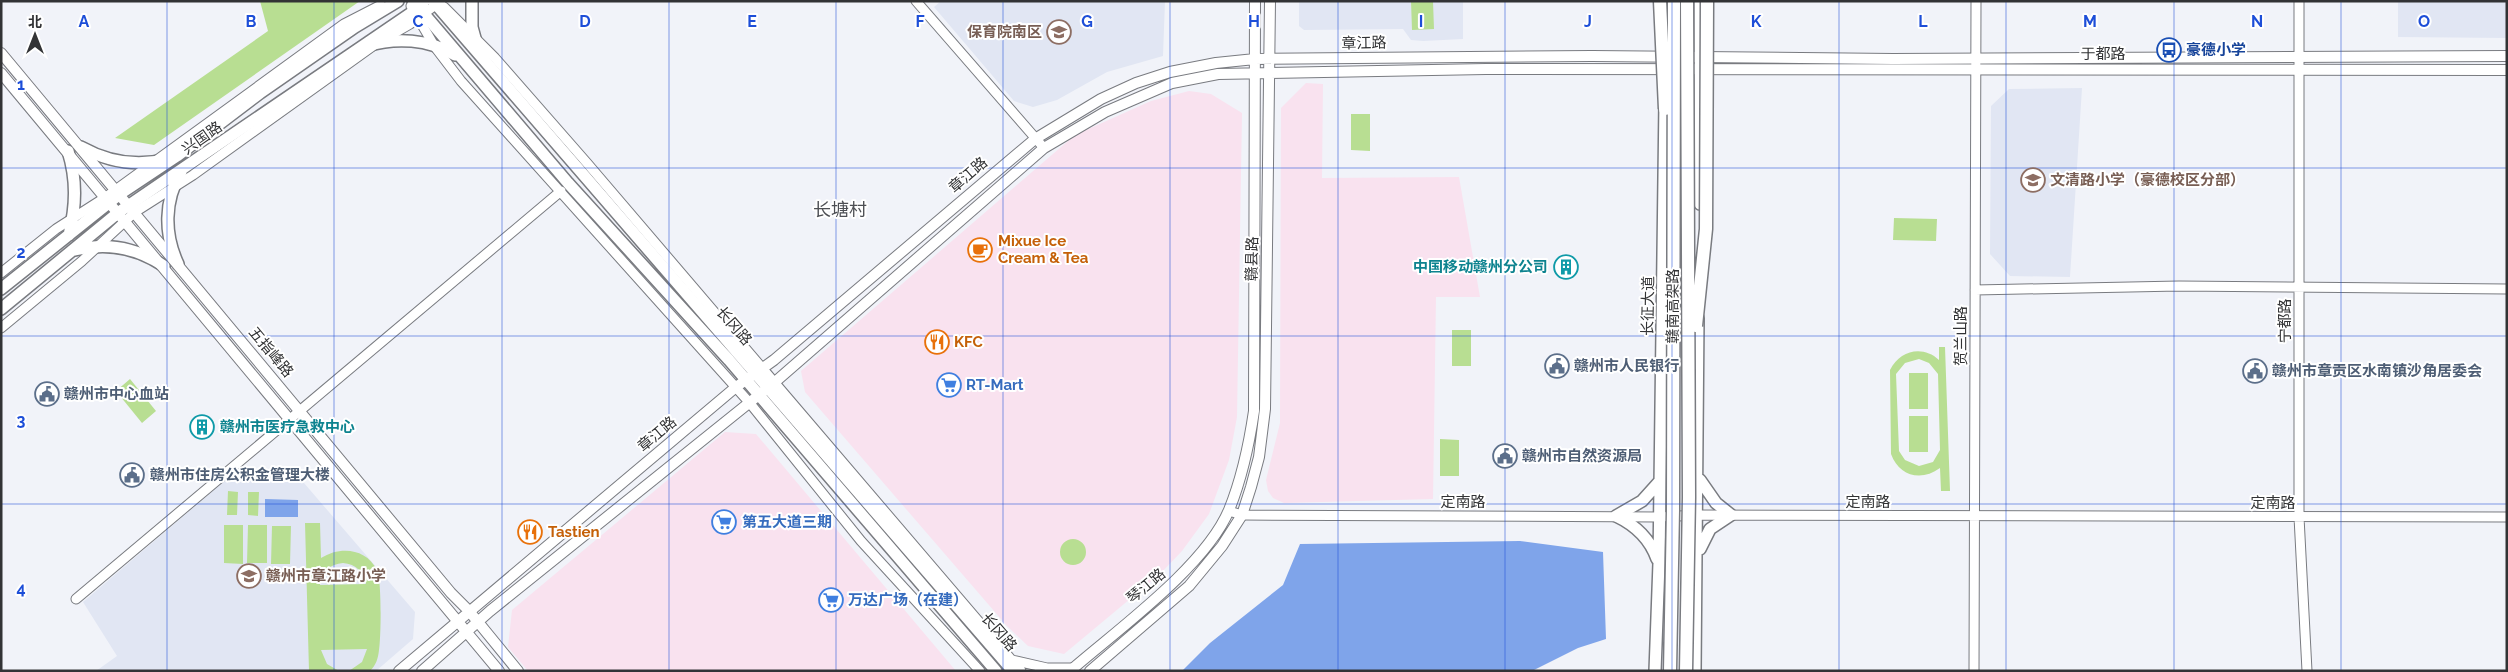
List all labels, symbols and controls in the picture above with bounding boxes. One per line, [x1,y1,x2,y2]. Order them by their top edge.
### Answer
north arrow [10,10,60,60]
text: A [79,12,90,31]
text: B [246,12,257,31]
text: C [413,12,424,31]
text: D [579,12,591,31]
text: E [747,12,757,31]
text: F [915,12,925,31]
text: G [1081,12,1093,31]
text: H [1248,12,1260,31]
text: I [1419,12,1423,31]
text: J [1584,12,1592,31]
text: K [1751,12,1762,31]
text: L [1918,12,1928,31]
text: M [2083,12,2097,31]
text: N [2251,12,2263,31]
text: O [2418,12,2430,31]
text: 北 [28,14,42,30]
school or university icon: 保育院南区 [1046,19,1072,45]
place label: 保育院南区 [967,23,1042,41]
street label: 章江路 [1341,34,1387,52]
bus stop icon: 豪德小学 [2156,37,2182,63]
place label: 豪德小学 [2186,41,2246,59]
street label: 于都路 [2080,45,2126,63]
text: 1 [17,75,25,94]
street label: 兴国路 [178,118,226,158]
street label: 章江路 [945,153,991,197]
school or university icon: 文清路小学（豪德校区分部） [2020,167,2046,193]
place label: 文清路小学（豪德校区分部） [2050,171,2245,189]
district label: 长塘村 [813,199,867,220]
place label: Mixue Ice Cream & Tea [998,232,1089,267]
street label: 赣县路 [1243,236,1261,282]
cafe icon: Mixue Ice Cream & Tea [967,237,993,263]
text: 2 [16,243,26,262]
building icon: 中国移动赣州分公司 [1553,254,1579,280]
place label: 中国移动赣州分公司 [1413,258,1548,276]
street label: 赣南高架路 [1664,268,1682,344]
street label: 长征大道 [1638,276,1658,336]
street label: 宁都路 [2276,298,2294,344]
street label: 长冈路 [712,303,756,349]
street label: 贺兰山路 [1952,306,1970,366]
street label: 五指峰路 [245,323,297,381]
restaurant icon: KFC [924,329,950,355]
place label: KFC [954,333,983,351]
public building icon: 赣州市人民银行 [1544,353,1570,379]
place label: 赣州市人民银行 [1574,357,1679,375]
public building icon: 赣州市章贡区水南镇沙角居委会 [2242,358,2268,384]
place label: 赣州市章贡区水南镇沙角居委会 [2272,362,2482,380]
supermarket icon: RT-Mart [936,372,962,398]
place label: RT-Mart [966,376,1024,394]
public building icon: 赣州市中心血站 [34,381,60,407]
place label: 赣州市中心血站 [64,385,169,403]
text: 3 [17,411,26,430]
street label: 章江路 [634,413,680,455]
building icon: 赣州市医疗急救中心 [189,414,215,440]
place label: 赣州市医疗急救中心 [220,418,355,436]
public building icon: 赣州市自然资源局 [1492,443,1518,469]
place label: 赣州市自然资源局 [1522,447,1642,465]
public building icon: 赣州市住房公积金管理大楼 [119,462,145,488]
place label: 赣州市住房公积金管理大楼 [150,466,330,484]
street label: 定南路 [1440,493,1486,511]
street label: 定南路 [1845,493,1891,511]
street label: 定南路 [2250,494,2296,512]
supermarket icon: 第五大道三期 [711,509,737,535]
place label: 第五大道三期 [742,513,832,531]
restaurant icon: Tastien [517,519,543,545]
place label: Tastien [548,523,600,541]
school or university icon: 赣州市章江路小学 [236,563,262,589]
street label: 琴江路 [1123,565,1169,607]
place label: 赣州市章江路小学 [266,567,386,585]
text: 4 [16,579,26,598]
supermarket icon: 万达广场（在建） [818,587,844,613]
place label: 万达广场（在建） [848,591,968,609]
street label: 长冈路 [977,609,1021,655]

